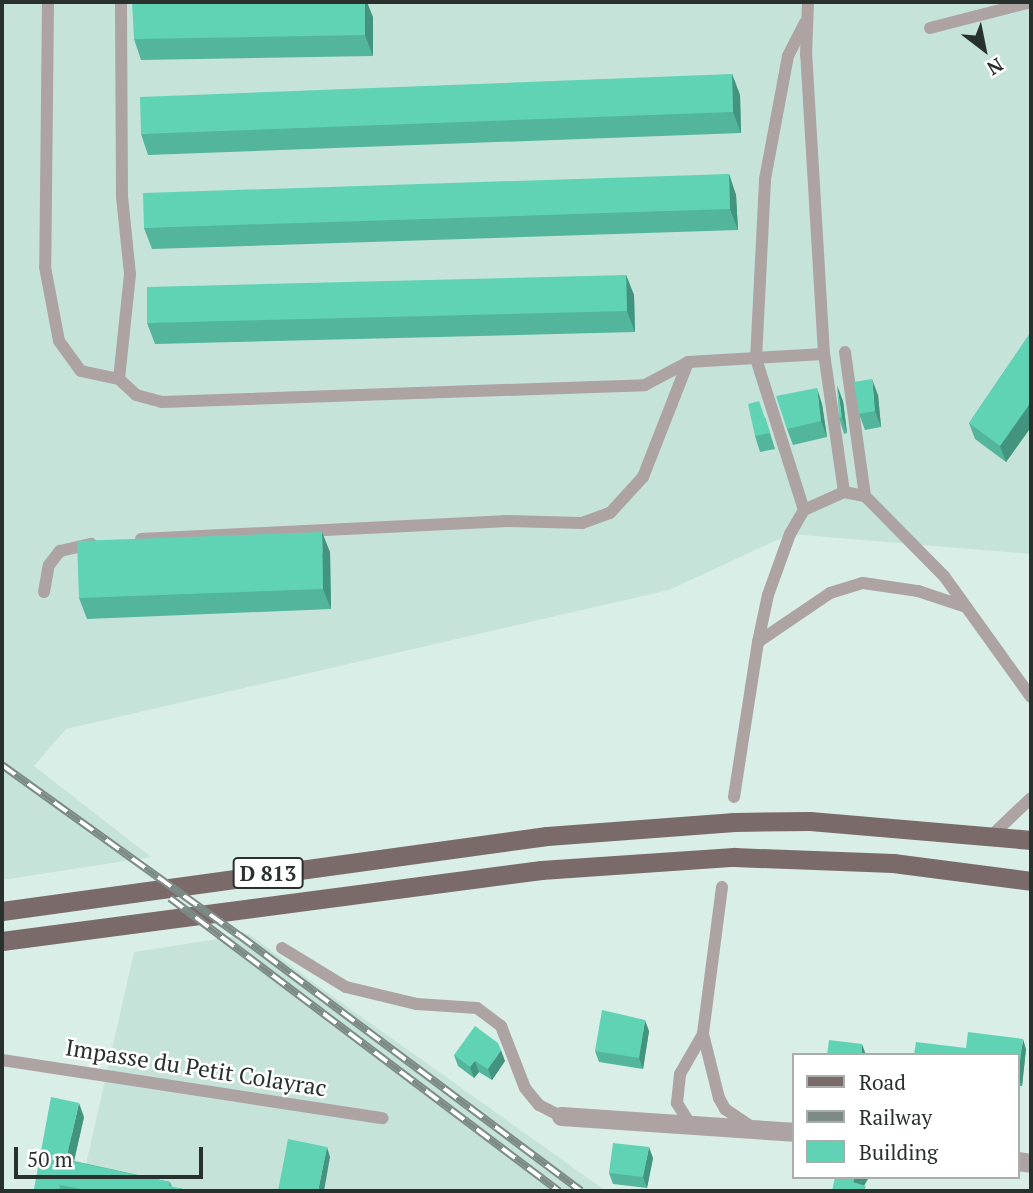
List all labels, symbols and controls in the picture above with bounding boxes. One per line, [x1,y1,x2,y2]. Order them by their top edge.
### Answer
north arrow [949,14,1019,84]
text: N [983,53,1008,82]
road number: D 813 [231,856,305,890]
street label: Impasse du Petit Colayrac [64,1034,328,1102]
legend [792,1053,1019,1179]
text: Road [859,1068,906,1096]
text: Railway [859,1103,932,1131]
scale bar [18,1134,206,1178]
text: Building [859,1138,938,1166]
text: 50 m [27,1145,73,1173]

